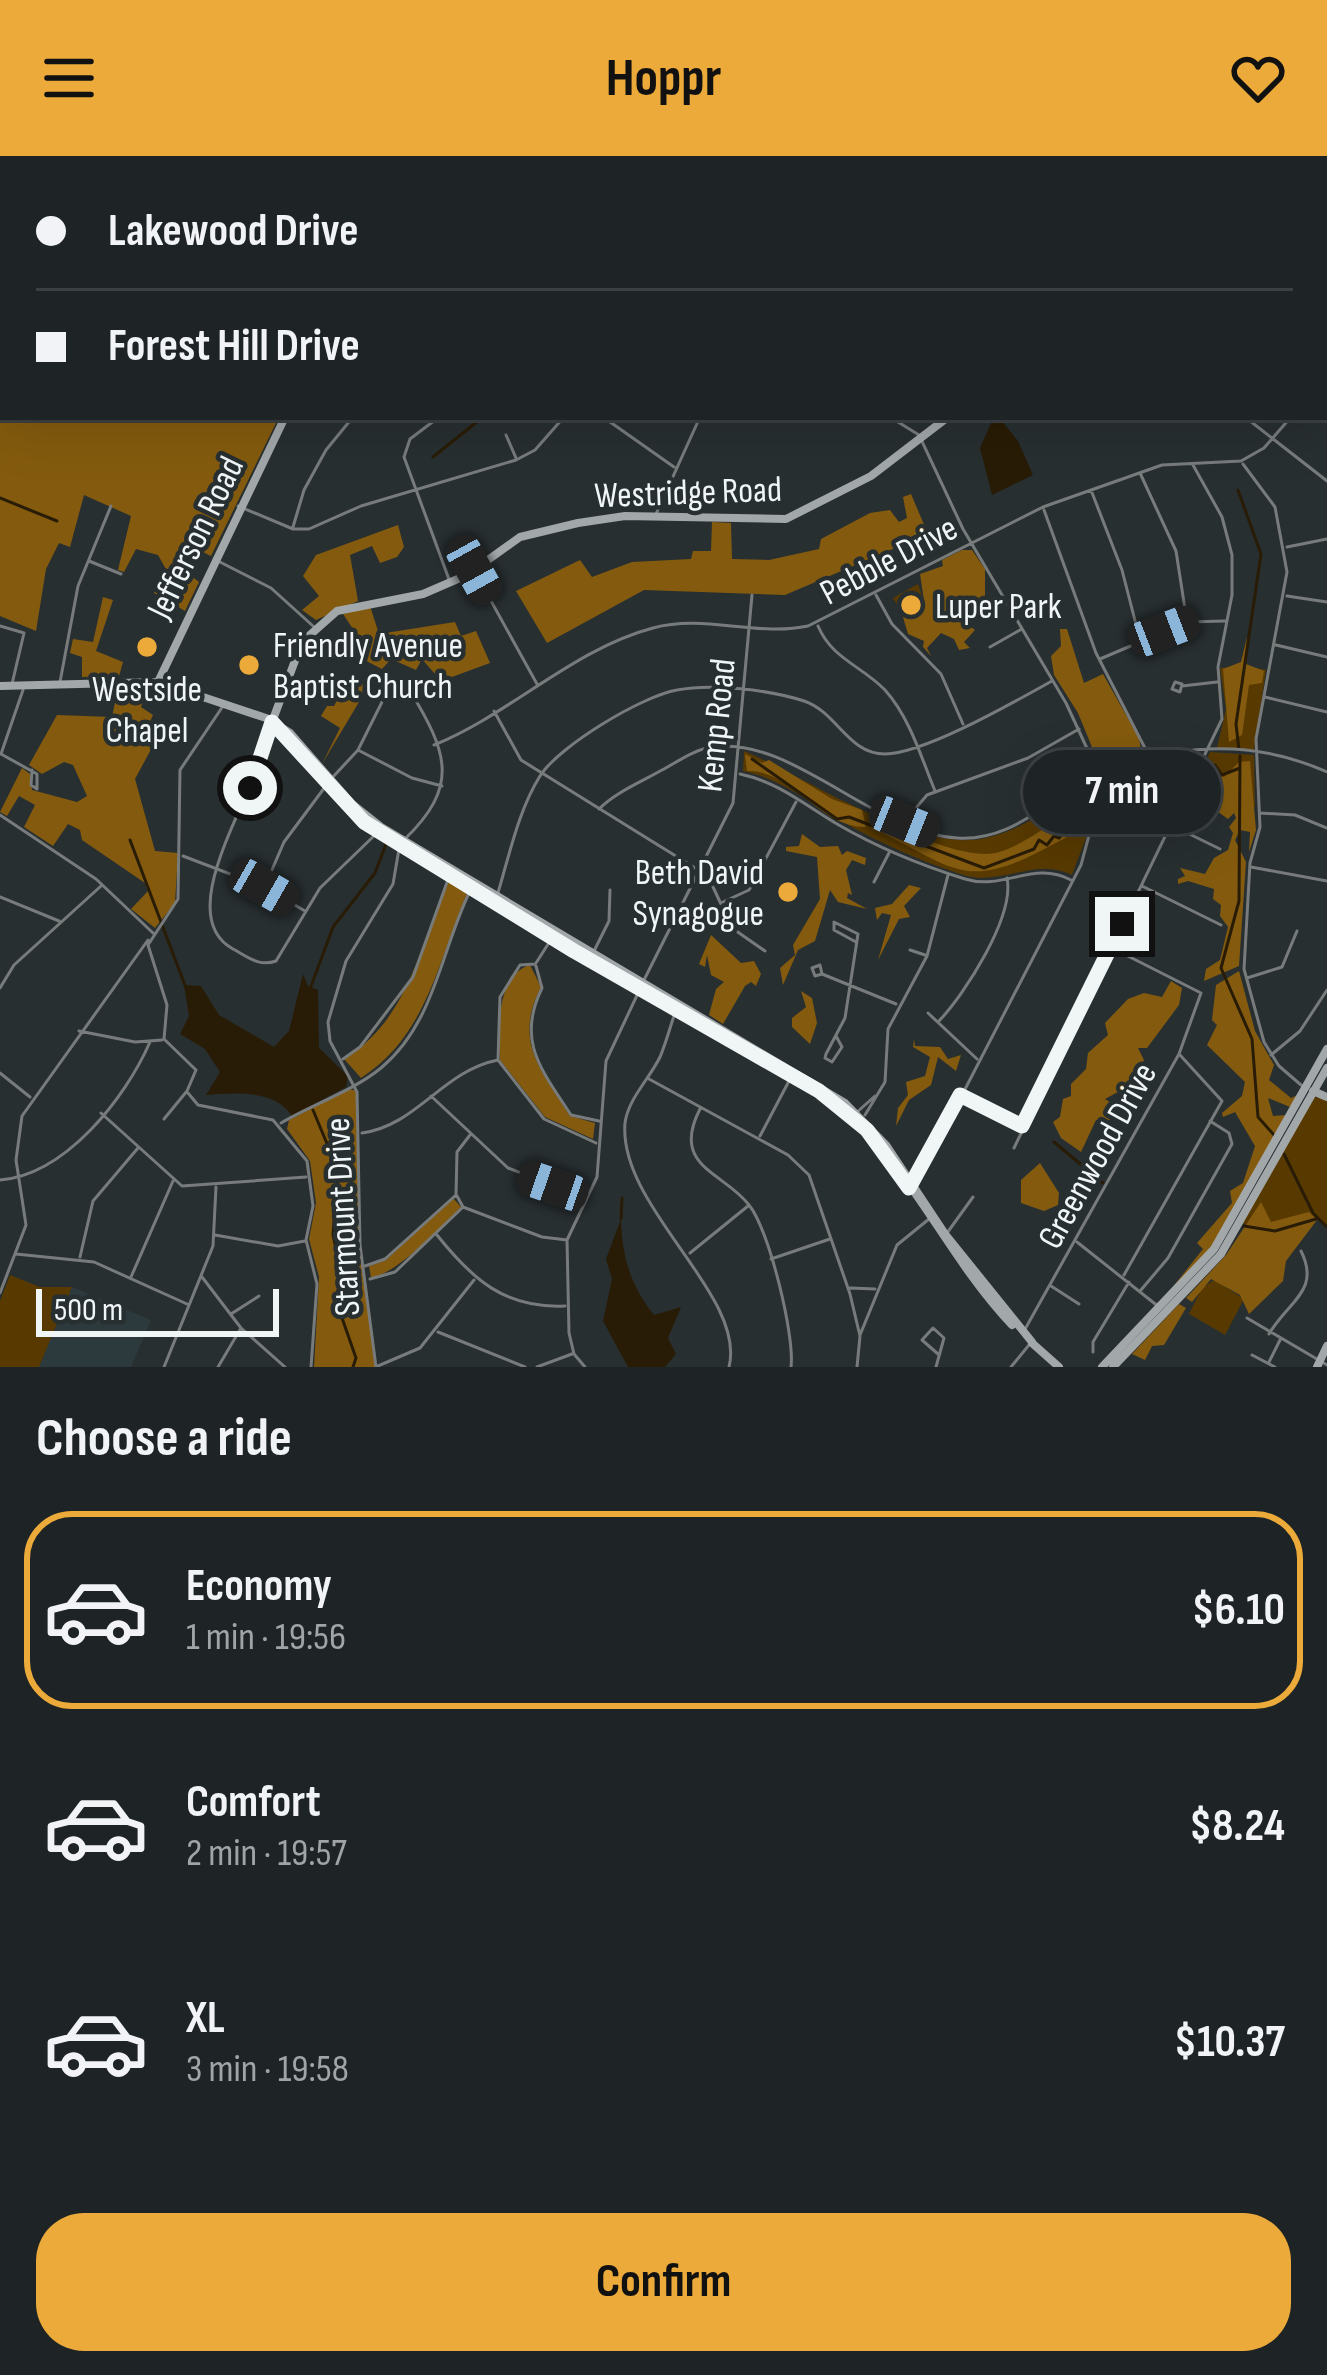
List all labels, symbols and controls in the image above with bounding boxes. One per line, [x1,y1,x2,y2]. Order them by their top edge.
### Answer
icon: menu [36,45,102,111]
icon: heart [1225,45,1291,111]
text: Hoppr [606,46,721,111]
text: Lakewood Drive [108,204,358,259]
text: Forest Hill Drive [108,319,360,374]
street label: Jefferson Road [138,450,254,627]
street label: Westridge Road [594,469,783,518]
street label: Pebble Drive [813,507,965,615]
car [441,530,507,610]
place label: Luper Park [935,586,1062,629]
marker: Luper Park [898,592,924,618]
car [1124,601,1204,661]
place label: Friendly Avenue Baptist Church [273,625,463,709]
marker: Westside Chapel [134,634,160,660]
marker: Friendly Avenue Baptist Church [236,652,262,678]
street label: Kemp Road [689,656,746,794]
place label: Westside Chapel [92,669,202,753]
callout: 7 min [1023,750,1221,834]
route start [223,761,277,815]
text: 7 min [1085,768,1159,815]
car [864,792,944,852]
place label: Beth David Synagogue [633,852,764,936]
car [224,853,304,921]
marker: Beth David Synagogue [775,879,801,905]
route end [1095,897,1149,951]
street label: Greenwood Drive [1030,1056,1167,1257]
street label: Starmount Drive [317,1117,370,1317]
car [513,1157,593,1215]
scale bar [36,1283,279,1336]
text: 500 m [54,1290,123,1330]
text: Choose a ride [36,1406,292,1471]
icon: car [42,1556,150,1664]
text: Economy [186,1559,332,1614]
text: $6.10 [1192,1583,1285,1638]
text: 1 min · 19:56 [186,1614,346,1661]
icon: car [42,1772,150,1880]
text: Comfort [186,1775,321,1830]
text: $8.24 [1189,1799,1285,1854]
text: 2 min · 19:57 [186,1830,347,1877]
icon: car [42,1988,150,2096]
text: XL [186,1991,225,2046]
text: $10.37 [1174,2015,1285,2070]
text: 3 min · 19:58 [186,2046,349,2093]
button: Confirm [36,2213,1291,2351]

